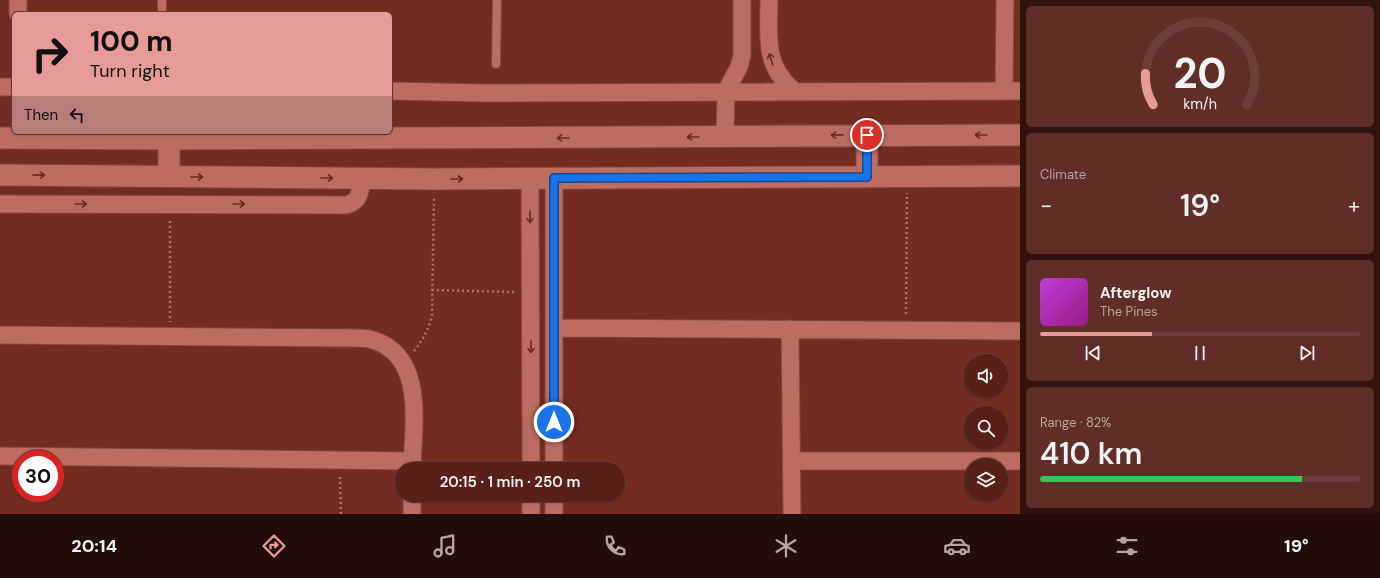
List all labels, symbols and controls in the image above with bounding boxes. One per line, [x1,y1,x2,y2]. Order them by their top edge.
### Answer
text: 100 m [90,23,173,60]
icon: right [24,28,76,80]
text: 20 [1173,46,1227,100]
one-way arrow [767,53,774,66]
text: Turn right [90,59,170,83]
text: km/h [1183,94,1217,112]
icon: left [66,104,88,126]
text: Then [24,105,58,125]
pin [850,118,884,152]
icon: arrive [856,124,878,146]
one-way arrow [975,131,988,139]
one-way arrow [831,132,844,139]
one-way arrow [687,133,700,141]
one-way arrow [557,134,570,142]
text: Climate [1040,166,1086,183]
one-way arrow [32,171,45,179]
one-way arrow [190,173,203,181]
one-way arrow [320,174,333,182]
one-way arrow [450,175,463,183]
text: 19° [1180,186,1220,225]
text: − [1040,191,1052,220]
text: + [1348,191,1360,220]
one-way arrow [74,200,87,208]
one-way arrow [232,200,245,208]
one-way arrow [526,210,534,223]
text: Afterglow [1100,283,1172,303]
text: The Pines [1100,303,1158,320]
one-way arrow [527,340,535,353]
icon: previous [1082,342,1104,364]
icon: pause [1189,342,1211,364]
icon: next [1296,342,1318,364]
map controls [964,354,1008,502]
button: sound [964,354,1008,398]
position arrow [533,401,575,443]
button: search [964,406,1008,450]
text: Range · 82% [1040,414,1111,431]
text: 410 km [1040,434,1142,473]
speed limit sign: 30 [12,450,64,502]
button: layers [964,458,1008,502]
text: 20:15 · 1 min · 250 m [440,472,580,492]
icon: directions [260,532,288,560]
icon: music [431,532,459,560]
icon: phone [601,532,629,560]
icon: climate [772,532,800,560]
icon: car [943,532,971,560]
icon: filters [1113,532,1141,560]
text: 20:14 [71,534,117,558]
text: 19° [1284,534,1309,558]

